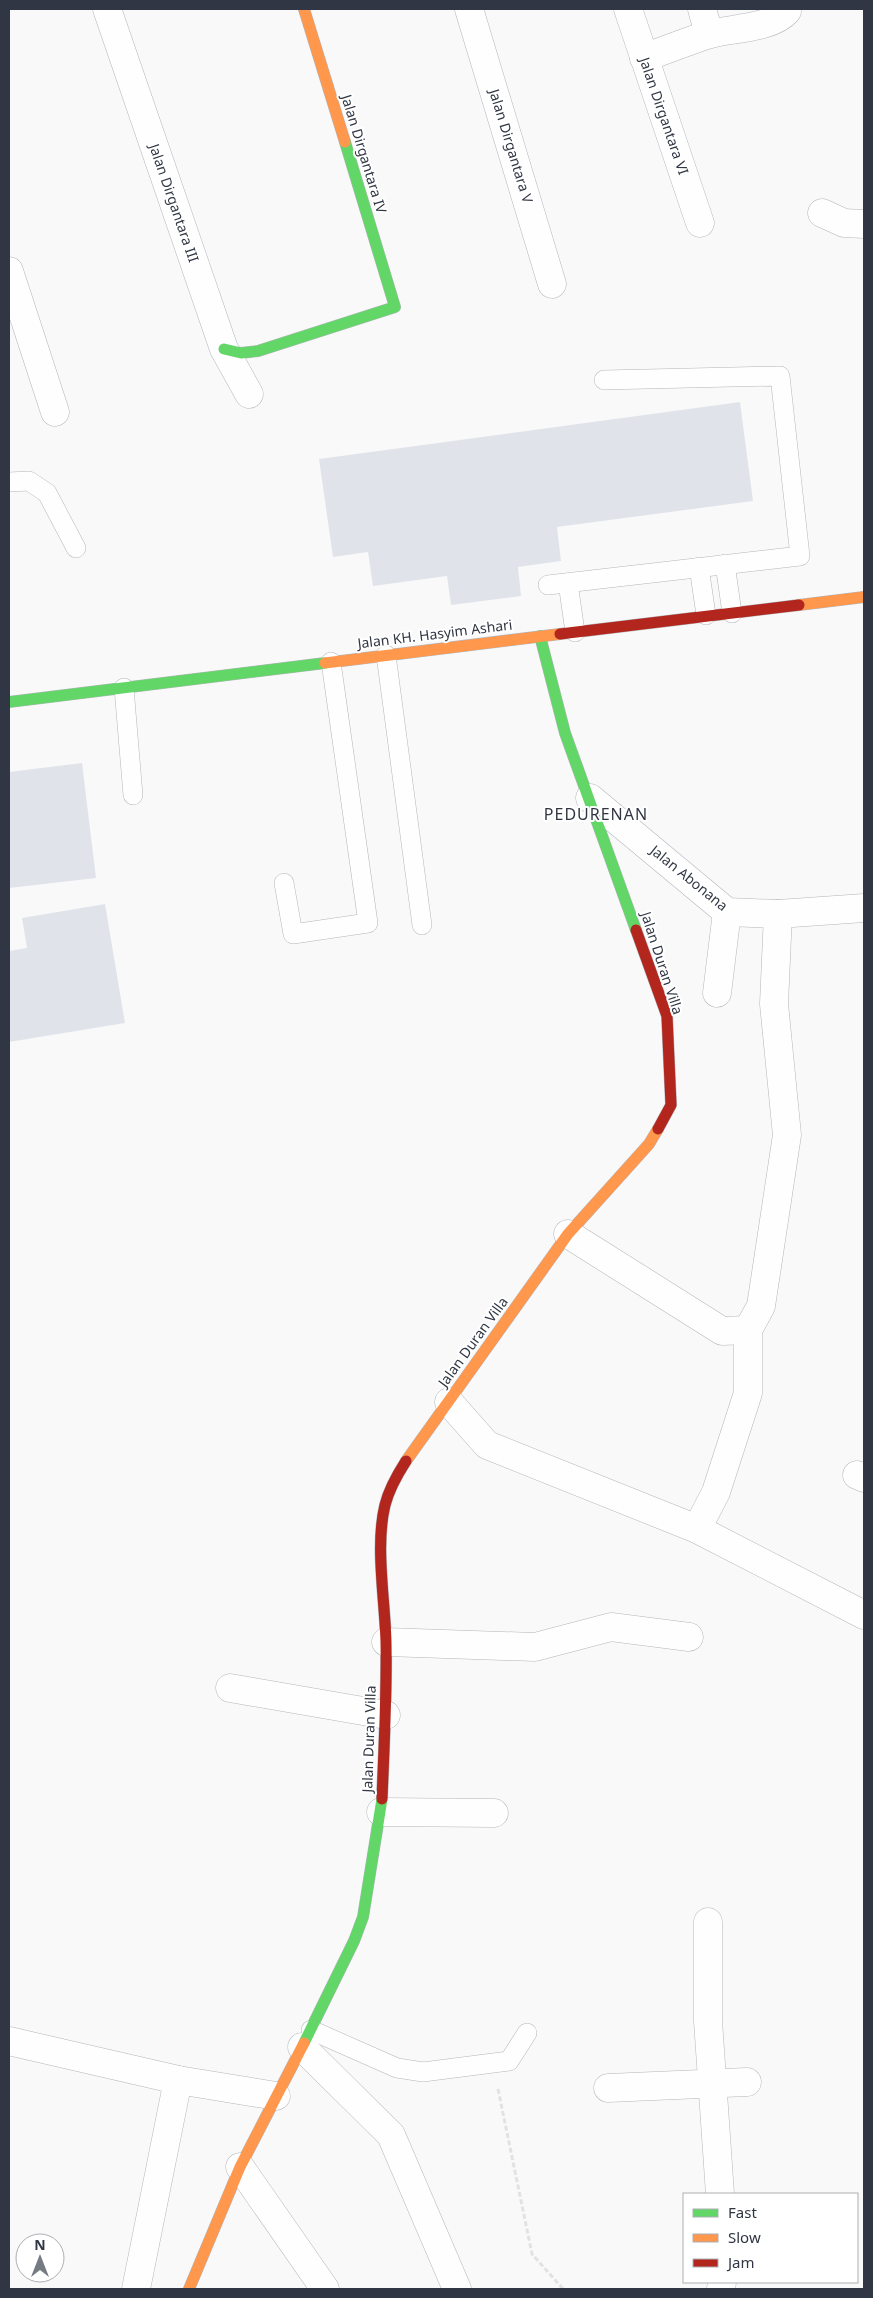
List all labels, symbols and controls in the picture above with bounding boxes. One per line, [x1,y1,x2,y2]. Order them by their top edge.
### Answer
street label: Jalan Dirgantara VI [635,53,694,177]
street label: Jalan Dirgantara V [485,85,538,206]
street label: Jalan Dirgantara IV [337,90,392,216]
street label: Jalan Dirgantara III [145,139,204,265]
street label: Jalan KH. Hasyim Ashari [354,615,513,653]
district label: PEDURENAN [544,803,648,825]
street label: Jalan Abonana [645,839,732,915]
street label: Jalan Duran Villa [636,907,688,1017]
street label: Jalan Duran Villa [432,1293,512,1392]
street label: Jalan Duran Villa [357,1685,380,1795]
legend [683,2193,858,2283]
text: Fast [728,2202,757,2222]
text: Slow [728,2227,761,2247]
north arrow [15,2233,65,2283]
text: N [34,2235,46,2254]
text: Jam [726,2252,755,2272]

